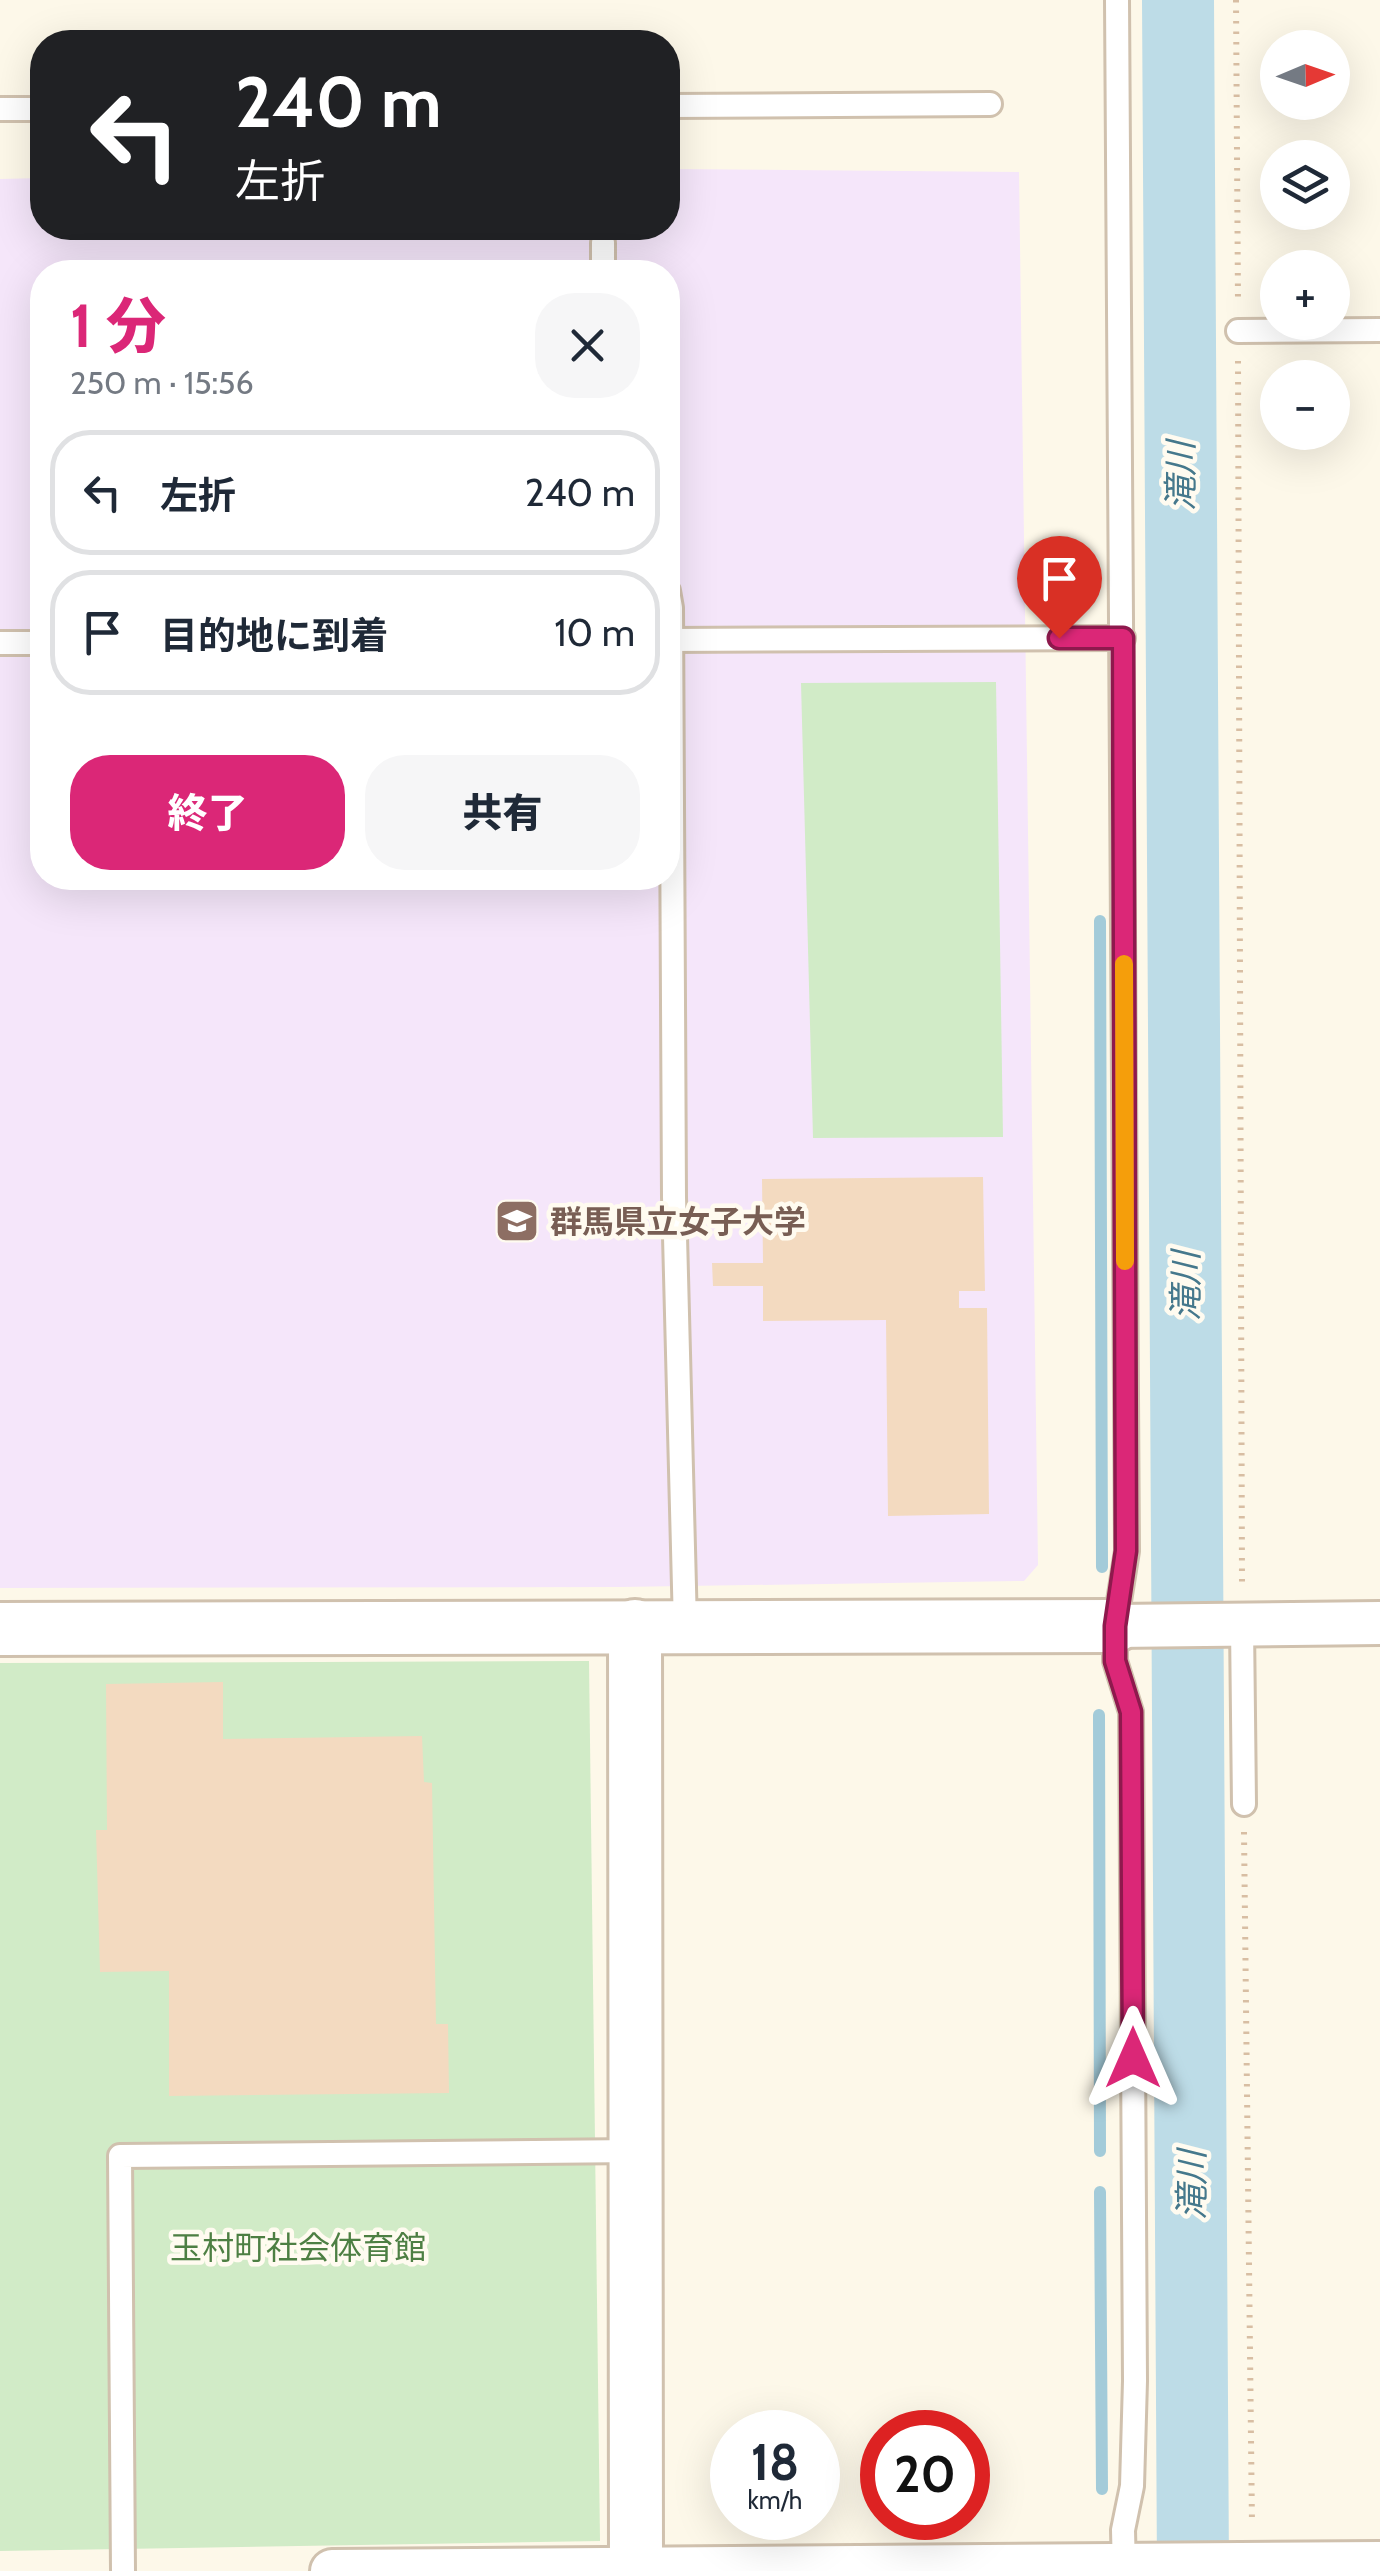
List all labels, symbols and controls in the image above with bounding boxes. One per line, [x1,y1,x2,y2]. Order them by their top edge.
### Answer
north arrow [1260,30,1350,120]
map controls [1260,30,1350,450]
text: 240 m [235,59,442,145]
icon: left [70,70,200,200]
button: layers [1260,140,1350,230]
text: 左折 [235,154,325,208]
button: + [1260,250,1350,340]
text: 1 分 [70,289,166,362]
button: close [535,293,640,398]
button: − [1260,360,1350,450]
text: 250 m · 15:56 [70,363,254,402]
water label: 滝川 [1159,437,1202,511]
icon: left [75,465,130,520]
text: 240 m [525,469,635,516]
text: 左折 [160,472,236,519]
pin [1017,536,1102,639]
icon: arrive [1032,551,1087,606]
icon: arrive [75,605,130,660]
text: 10 m [554,609,635,656]
text: 目的地に到着 [160,612,388,659]
button: 終了 [70,755,345,870]
button: 共有 [365,755,640,870]
school or university icon: 群馬県立女子大学 [494,1198,540,1244]
place label: 群馬県立女子大学 [550,1202,806,1241]
water label: 滝川 [1164,1247,1207,1321]
position arrow [1081,2006,1185,2110]
water label: 滝川 [1170,2146,1213,2220]
park label: 玉村町社会体育館 [170,2228,426,2267]
speed limit sign: 20 [860,2410,990,2540]
text: 18 [751,2432,799,2493]
text: km/h [748,2485,802,2515]

